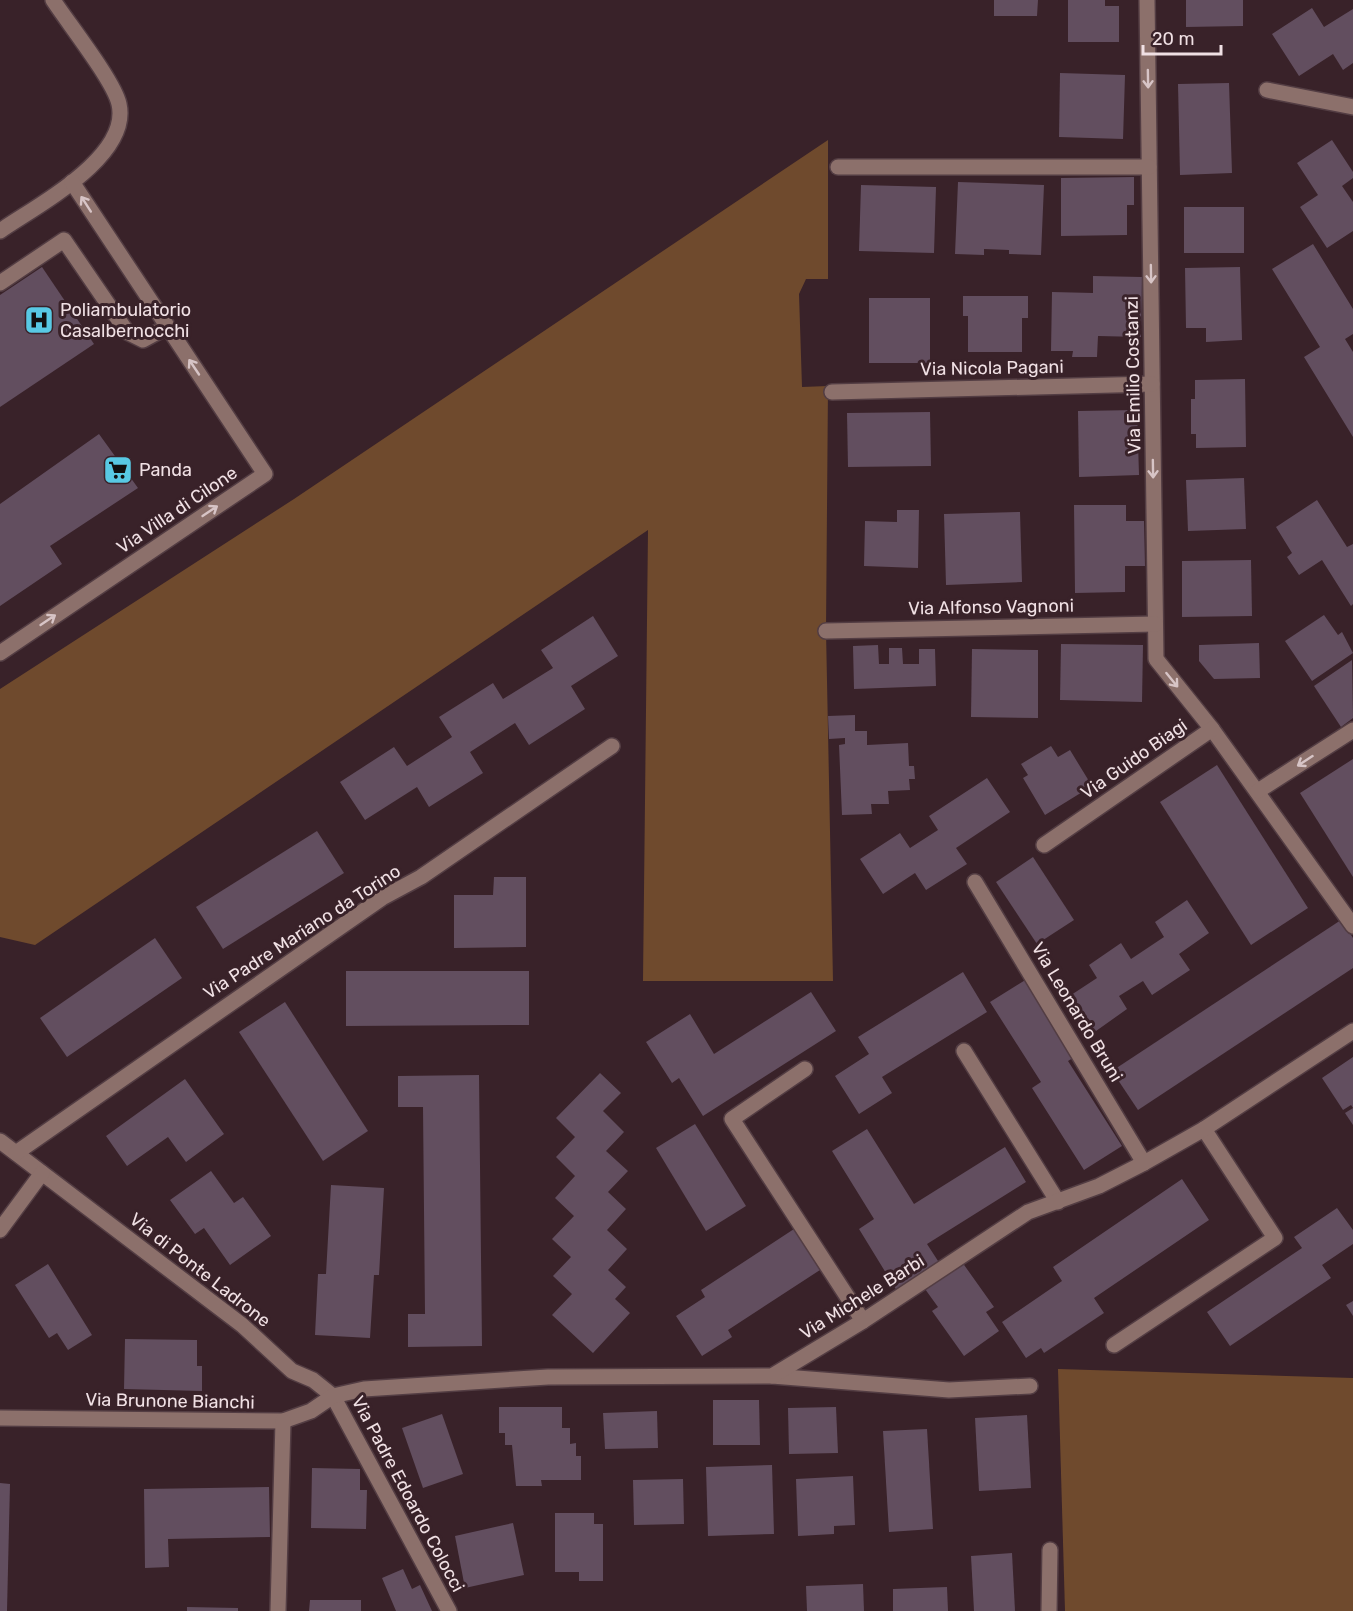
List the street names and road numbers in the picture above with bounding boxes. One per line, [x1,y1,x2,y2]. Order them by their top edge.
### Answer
street label: Via Emilio Costanzi [1121,296,1145,454]
street label: Via Nicola Pagani [920,356,1064,380]
street label: Via Villa di Cilone [113,462,241,558]
street label: Via Alfonso Vagnoni [908,595,1074,619]
street label: Via Guido Biagi [1077,714,1191,804]
street label: Via Padre Mariano da Torino [199,860,405,1004]
street label: Via Leonardo Bruni [1027,938,1127,1086]
street label: Via di Ponte Ladrone [125,1208,275,1332]
street label: Via Michele Barbi [796,1250,928,1344]
street label: Via Brunone Bianchi [85,1389,255,1413]
street label: Via Padre Edoardo Colocci [347,1392,469,1596]

